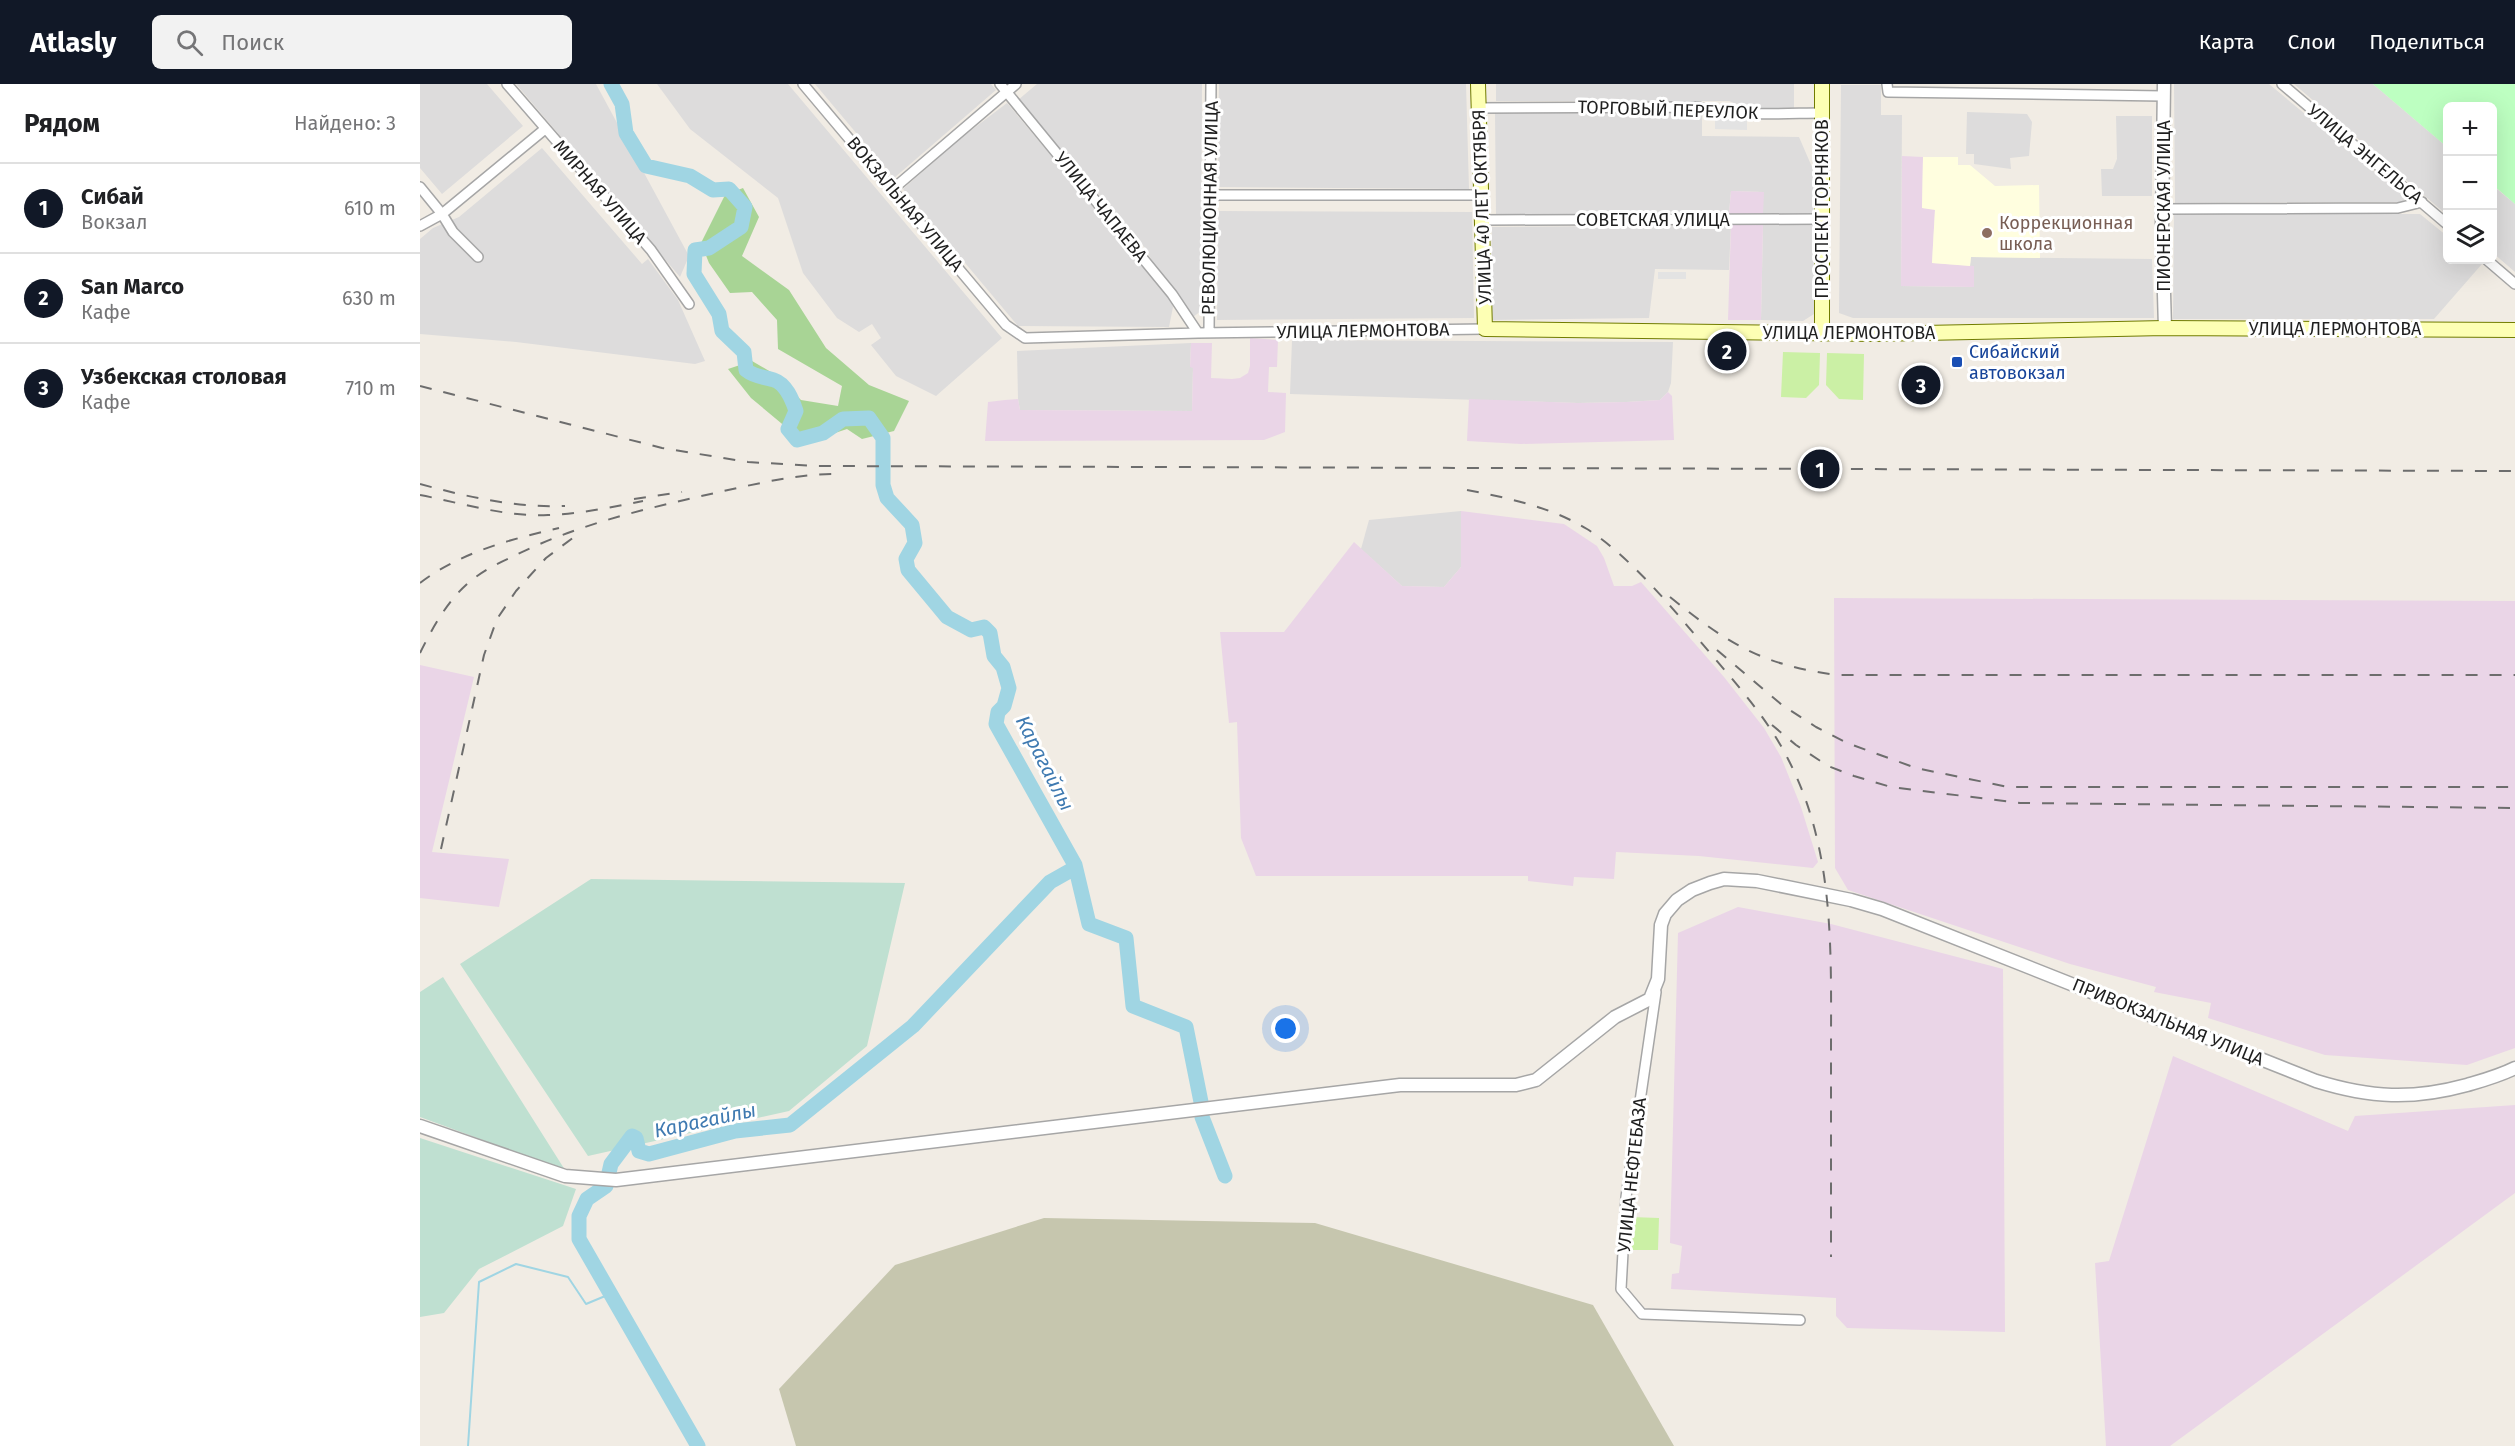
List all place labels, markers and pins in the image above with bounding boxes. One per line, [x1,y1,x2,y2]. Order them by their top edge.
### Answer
place label: Коррекционная школа [1999,212,2133,255]
marker: Коррекционная школа [1980,226,1994,240]
pin: 2 [1708,328,1746,374]
place label: Сибайский автовокзал [1969,341,2066,384]
marker: Сибайский автовокзал [1950,355,1964,369]
pin: 3 [1902,362,1940,408]
pin: 1 [1800,446,1840,492]

